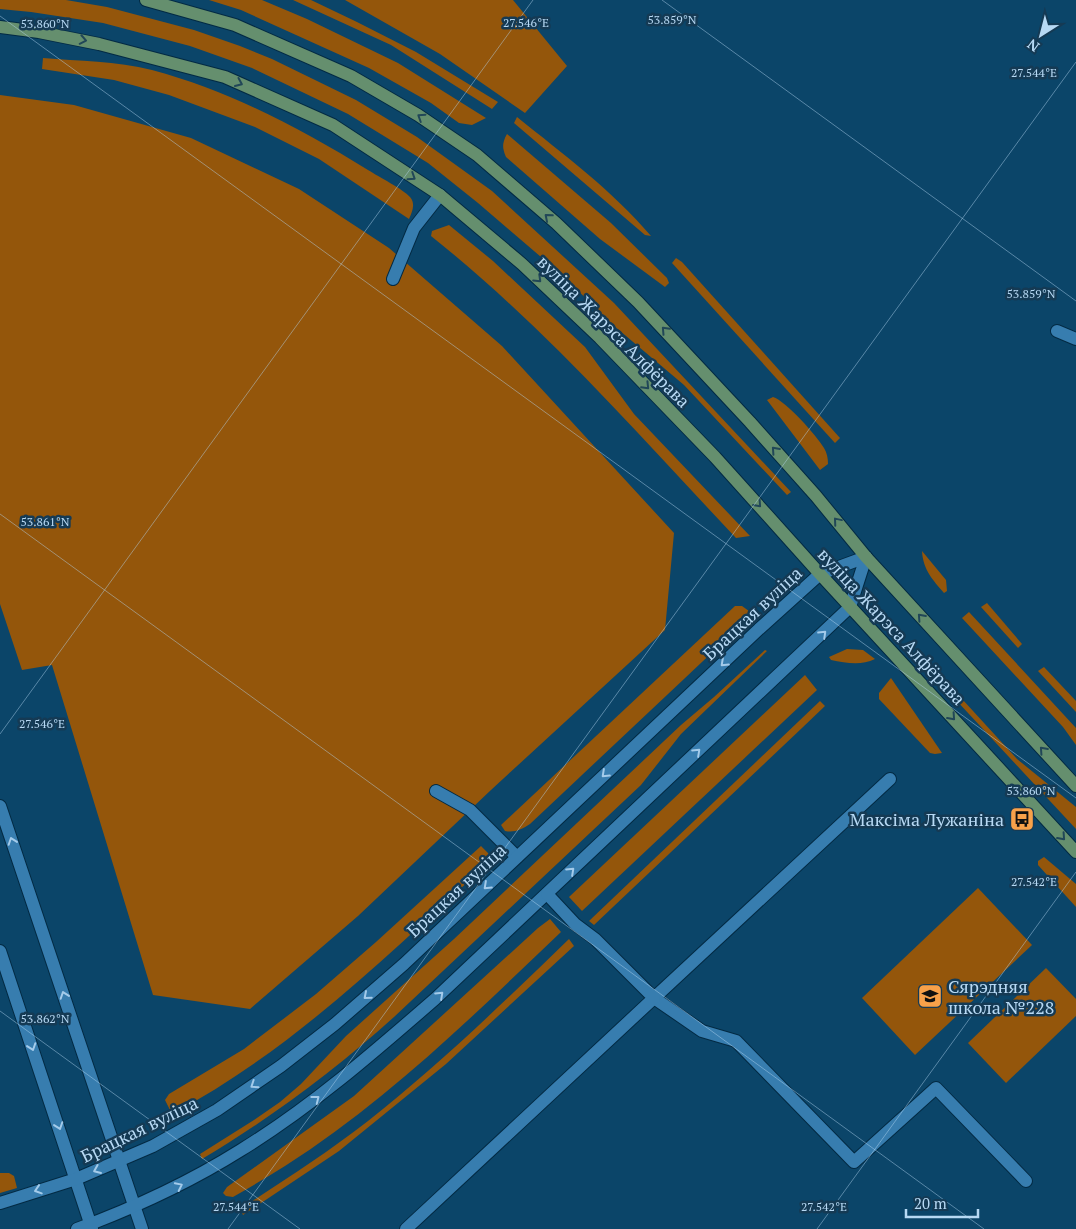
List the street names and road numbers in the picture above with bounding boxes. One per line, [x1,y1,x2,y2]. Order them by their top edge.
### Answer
street label: вуліца Жарэса Алфёрава [532,249,696,413]
street label: вуліца Жарэса Алфёрава [813,542,971,710]
street label: Брацкая вуліца [697,561,807,665]
street label: Брацкая вуліца [401,838,511,942]
street label: Брацкая вуліца [76,1090,202,1168]

